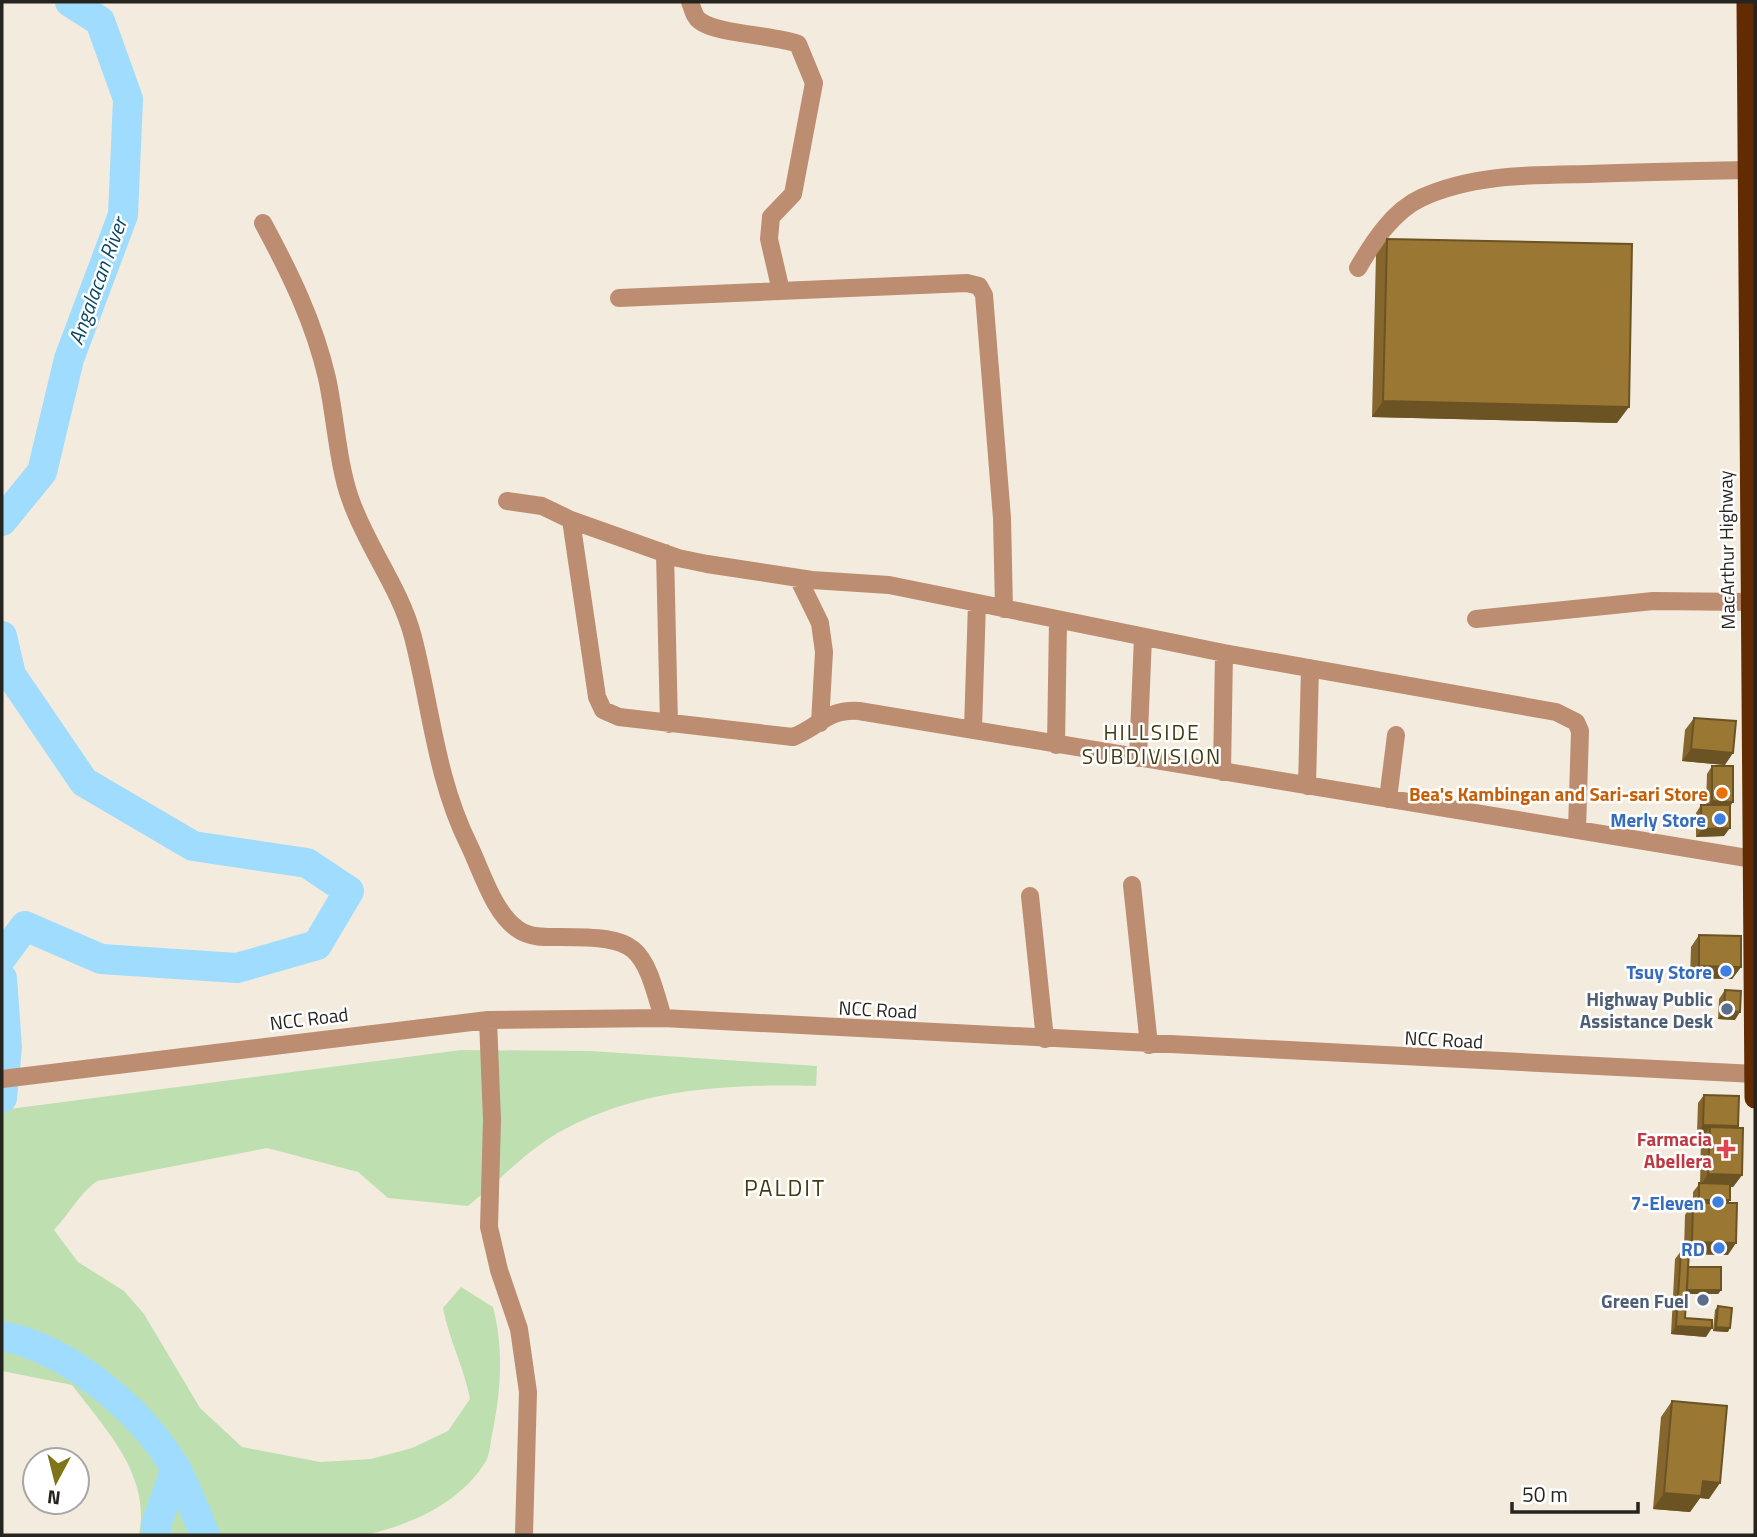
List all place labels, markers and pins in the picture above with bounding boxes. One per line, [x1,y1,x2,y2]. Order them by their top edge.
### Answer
place label: Bea's Kambingan and Sari-sari Store [1409,779,1708,808]
marker: Bea's Kambingan and Sari-sari Store [1714,785,1730,801]
place label: Merly Store [1610,805,1706,834]
marker: Merly Store [1712,811,1728,827]
place label: Tsuy Store [1626,957,1712,986]
marker: Tsuy Store [1718,963,1734,979]
place label: Highway Public Assistance Desk [1580,984,1713,1035]
marker: Highway Public Assistance Desk [1719,1001,1735,1017]
place label: Farmacia Abellera [1637,1124,1712,1175]
marker: Farmacia Abellera [1718,1141,1734,1157]
place label: 7-Eleven [1631,1188,1704,1217]
marker: 7-Eleven [1710,1194,1726,1210]
place label: RD [1681,1234,1705,1263]
marker: RD [1711,1240,1727,1256]
place label: Green Fuel [1601,1286,1689,1315]
marker: Green Fuel [1695,1292,1711,1308]

